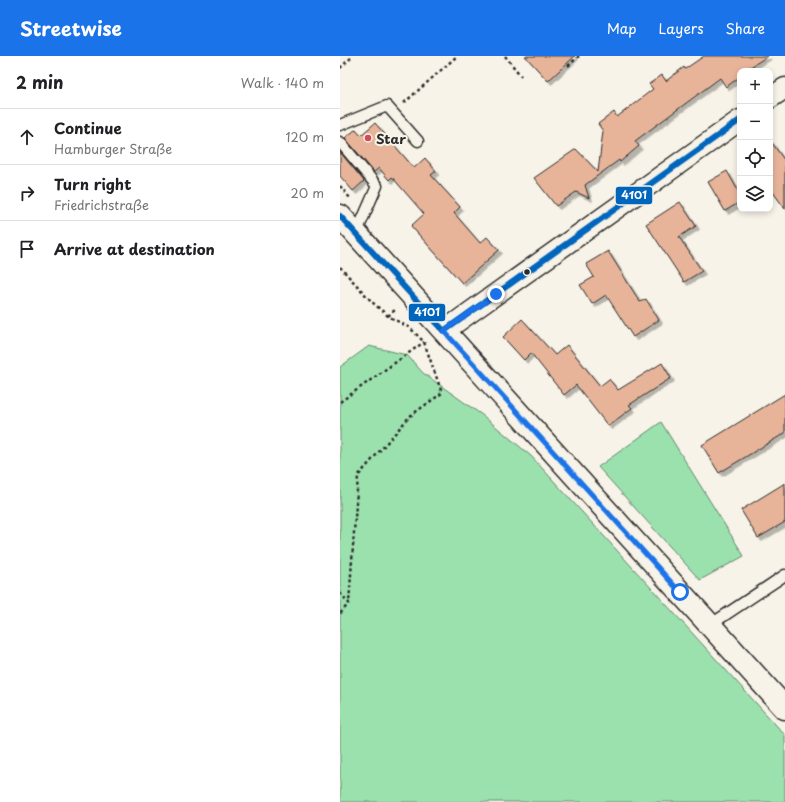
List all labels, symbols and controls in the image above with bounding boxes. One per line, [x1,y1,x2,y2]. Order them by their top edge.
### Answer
text: Streetwise [20,14,122,42]
text: Map [607,18,637,39]
text: Layers [659,18,704,39]
text: Share [726,18,765,39]
map controls [737,68,773,212]
button: + [737,68,773,104]
text: 2 min [16,69,63,95]
text: Walk · 140 m [241,73,324,92]
button: − [737,104,773,140]
text: Continue [54,116,122,139]
icon: ahead [16,126,38,148]
text: 120 m [285,127,324,146]
place label: Star [376,129,406,148]
marker: Star [363,133,373,143]
text: Hamburger Straße [54,139,172,158]
button: locate [737,140,773,176]
text: Turn right [54,172,131,195]
button: layers [737,176,773,212]
icon: right [16,182,38,204]
text: 20 m [290,183,324,202]
line badge: 4101 [615,186,653,205]
text: 4101 [621,186,647,203]
text: Friedrichstraße [54,195,149,214]
text: Arrive at destination [54,237,215,260]
icon: arrive [16,238,38,260]
unlabelled marker [522,267,532,277]
route end [487,285,505,303]
line badge: 4101 [408,303,446,322]
text: 4101 [414,303,440,320]
route start [671,583,689,601]

